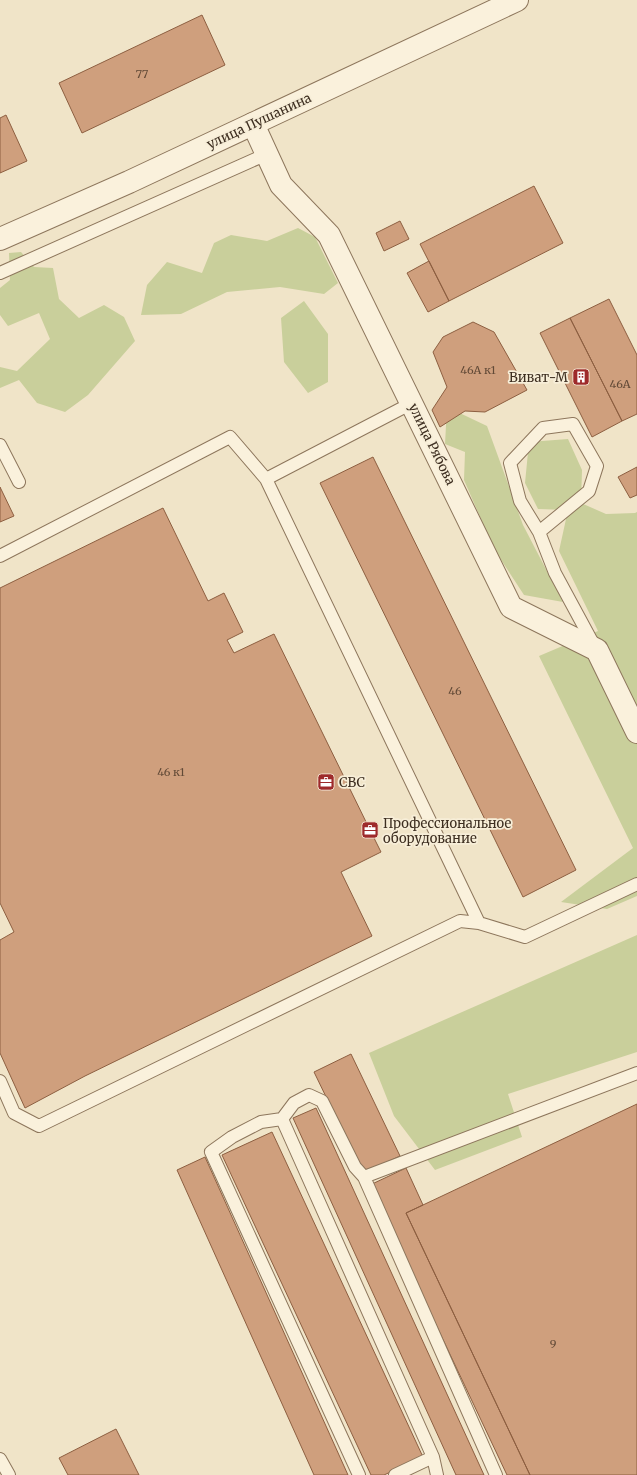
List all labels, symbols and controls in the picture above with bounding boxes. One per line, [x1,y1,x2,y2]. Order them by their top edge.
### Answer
house number: 77 [136,67,148,81]
street label: улица Пушанина [204,89,314,153]
house number: 46А к1 [460,363,496,377]
building icon: Виват-М [571,367,591,387]
place label: Виват-М [509,369,568,386]
house number: 46А [609,377,631,391]
street label: улица Рябова [405,400,459,488]
house number: 46 [448,684,462,698]
house number: 46 к1 [157,765,185,779]
office icon: СВС [316,772,336,792]
place label: СВС [339,774,365,791]
place label: Профессиональное оборудование [383,815,512,847]
office icon: Профессиональное оборудование [360,820,380,840]
house number: 9 [550,1337,557,1351]

